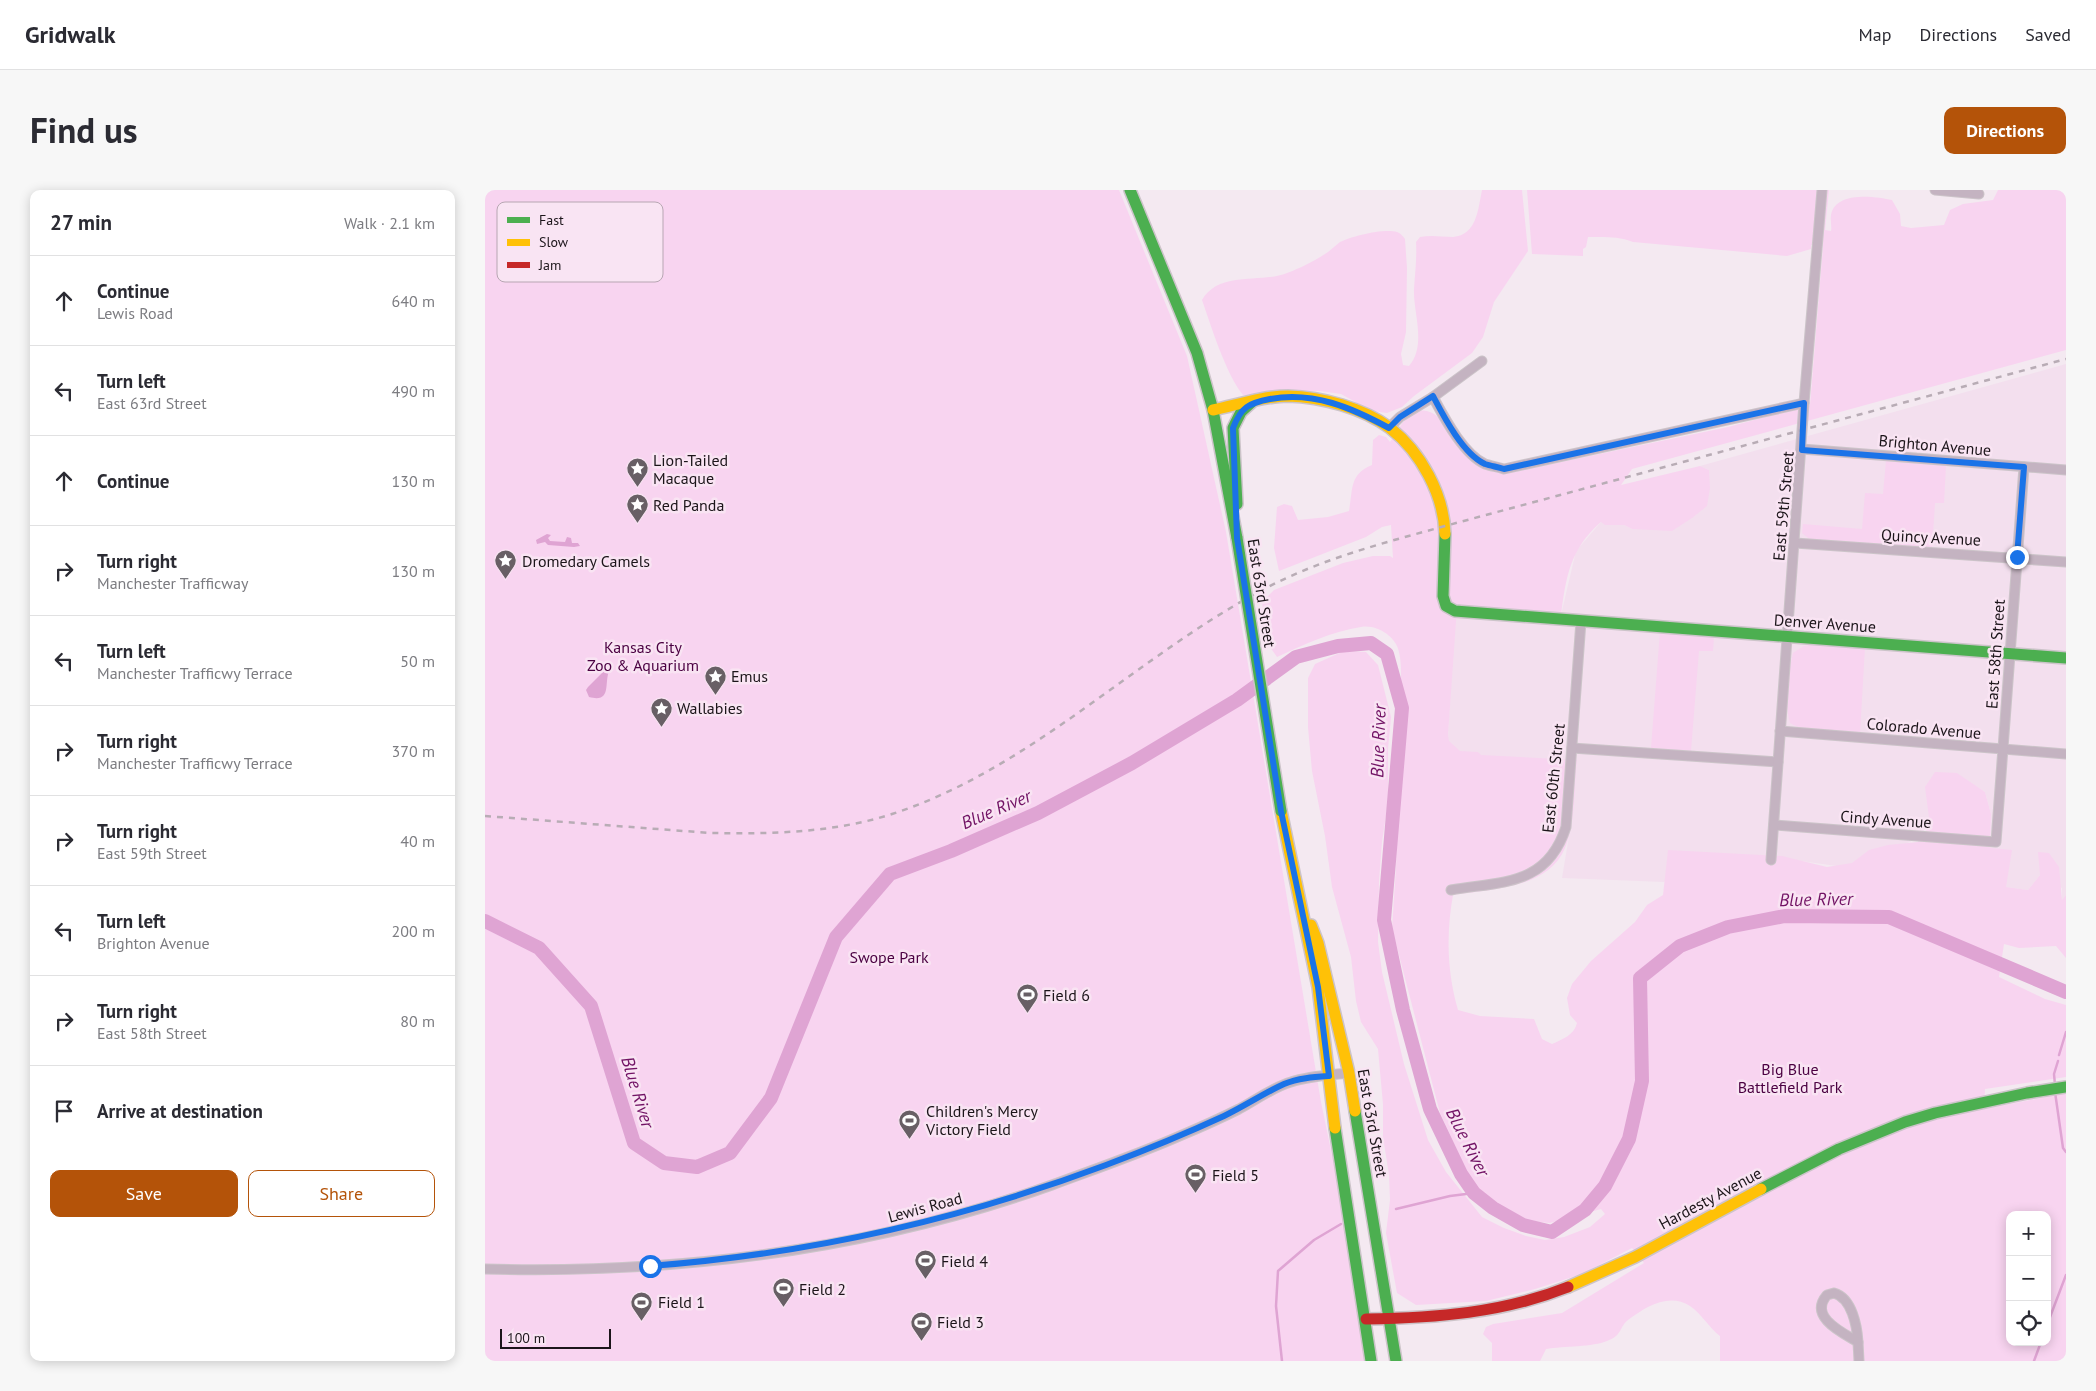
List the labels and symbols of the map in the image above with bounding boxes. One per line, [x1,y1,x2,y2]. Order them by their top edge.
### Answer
legend [497,202,663,282]
text: Fast [539,211,564,229]
text: Slow [539,233,569,251]
text: Jam [538,256,561,274]
street label: Brighton Avenue [1878,430,1992,460]
place label: Lion-Tailed Macaque [653,450,728,488]
street label: East 59th Street [1768,450,1798,562]
place icon: Lion-Tailed Macaque [625,457,649,488]
place icon: Red Panda [625,493,649,524]
place label: Red Panda [653,495,724,515]
street label: Quincy Avenue [1880,524,1982,550]
street label: East 63rd Street [1244,537,1281,649]
route end [2006,546,2029,569]
place icon: Dromedary Camels [494,549,518,580]
place label: Dromedary Camels [522,551,650,571]
street label: East 58th Street [1981,598,2009,709]
street label: Denver Avenue [1773,609,1877,637]
park label: Kansas City Zoo & Aquarium [587,637,699,675]
place icon: Emus [703,664,727,695]
place label: Emus [731,666,768,686]
place icon: Wallabies [649,696,673,727]
place label: Wallabies [677,698,743,718]
water label: Blue River [1365,703,1391,778]
street label: Colorado Avenue [1866,713,1982,743]
street label: East 60th Street [1537,722,1569,834]
water label: Blue River [958,784,1035,834]
street label: Cindy Avenue [1840,806,1932,832]
water label: Blue River [1779,887,1854,911]
park label: Swope Park [849,947,929,967]
sports icon: Field 6 [1015,983,1039,1014]
place label: Field 6 [1043,985,1090,1005]
water label: Blue River [616,1053,660,1132]
park label: Big Blue Battlefield Park [1738,1059,1843,1097]
street label: East 63rd Street [1354,1067,1392,1179]
place label: Children's Mercy Victory Field [925,1101,1039,1139]
water label: Blue River [1441,1104,1495,1181]
sports icon: Children's Mercy Victory Field [898,1108,922,1139]
street label: Hardesty Avenue [1655,1162,1765,1234]
sports icon: Field 5 [1184,1163,1208,1194]
place label: Field 5 [1212,1165,1259,1185]
street label: Lewis Road [886,1187,964,1227]
sports icon: Field 4 [913,1249,937,1280]
place label: Field 4 [941,1251,988,1271]
route start [639,1255,662,1278]
sports icon: Field 2 [771,1277,795,1308]
place label: Field 2 [799,1279,846,1299]
sports icon: Field 1 [630,1290,654,1321]
place label: Field 1 [658,1292,705,1312]
sports icon: Field 3 [909,1310,933,1341]
place label: Field 3 [937,1312,984,1332]
scale bar [500,1326,611,1349]

